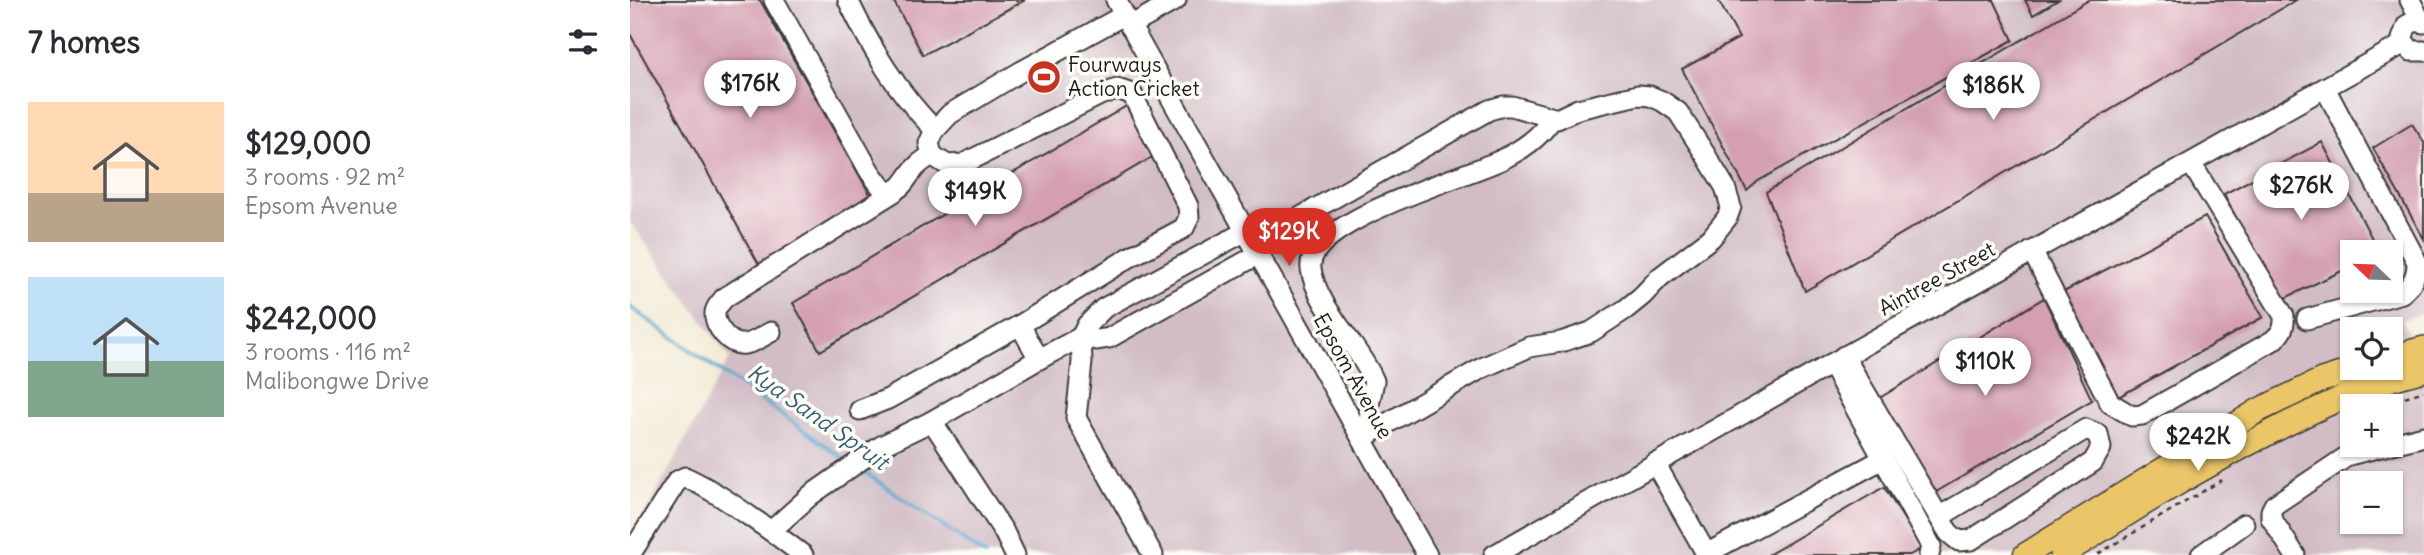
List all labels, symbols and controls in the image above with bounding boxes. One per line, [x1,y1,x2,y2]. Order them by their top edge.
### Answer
text: 7 homes [28,23,140,61]
icon: filters [564,23,602,61]
place label: Fourways Action Cricket [1068,51,1200,102]
sports icon: Fourways Action Cricket [1025,58,1063,96]
pin: $176K [701,60,799,120]
pin: $186K [1944,62,2042,122]
text: $176K [720,68,780,97]
text: $186K [1962,70,2024,99]
text: $129,000 [245,124,372,162]
icon: home [84,130,168,214]
text: 3 rooms · 92 m² [245,162,405,191]
pin: $276K [2252,162,2350,222]
pin: $149K [926,168,1024,228]
text: $276K [2269,170,2333,199]
text: $149K [944,176,1006,205]
text: Epsom Avenue [245,191,398,220]
pin: $129K [1240,208,1338,268]
text: $129K [1258,216,1320,245]
street label: Aintree Street [1874,236,2000,322]
north arrow [2340,240,2403,303]
map controls [2340,240,2403,534]
text: $242,000 [245,299,377,337]
icon: home [84,305,168,389]
street label: Epsom Avenue [1308,308,1399,443]
button: locate [2340,317,2403,380]
text: 3 rooms · 116 m² [245,337,411,366]
pin: $110K [1936,338,2034,398]
text: $110K [1955,346,2015,375]
water label: Kya Sand Spruit [742,357,897,478]
text: Malibongwe Drive [245,366,429,395]
button: + [2340,394,2403,457]
pin: $242K [2149,414,2247,473]
text: $242K [2165,421,2231,450]
button: − [2340,471,2403,534]

